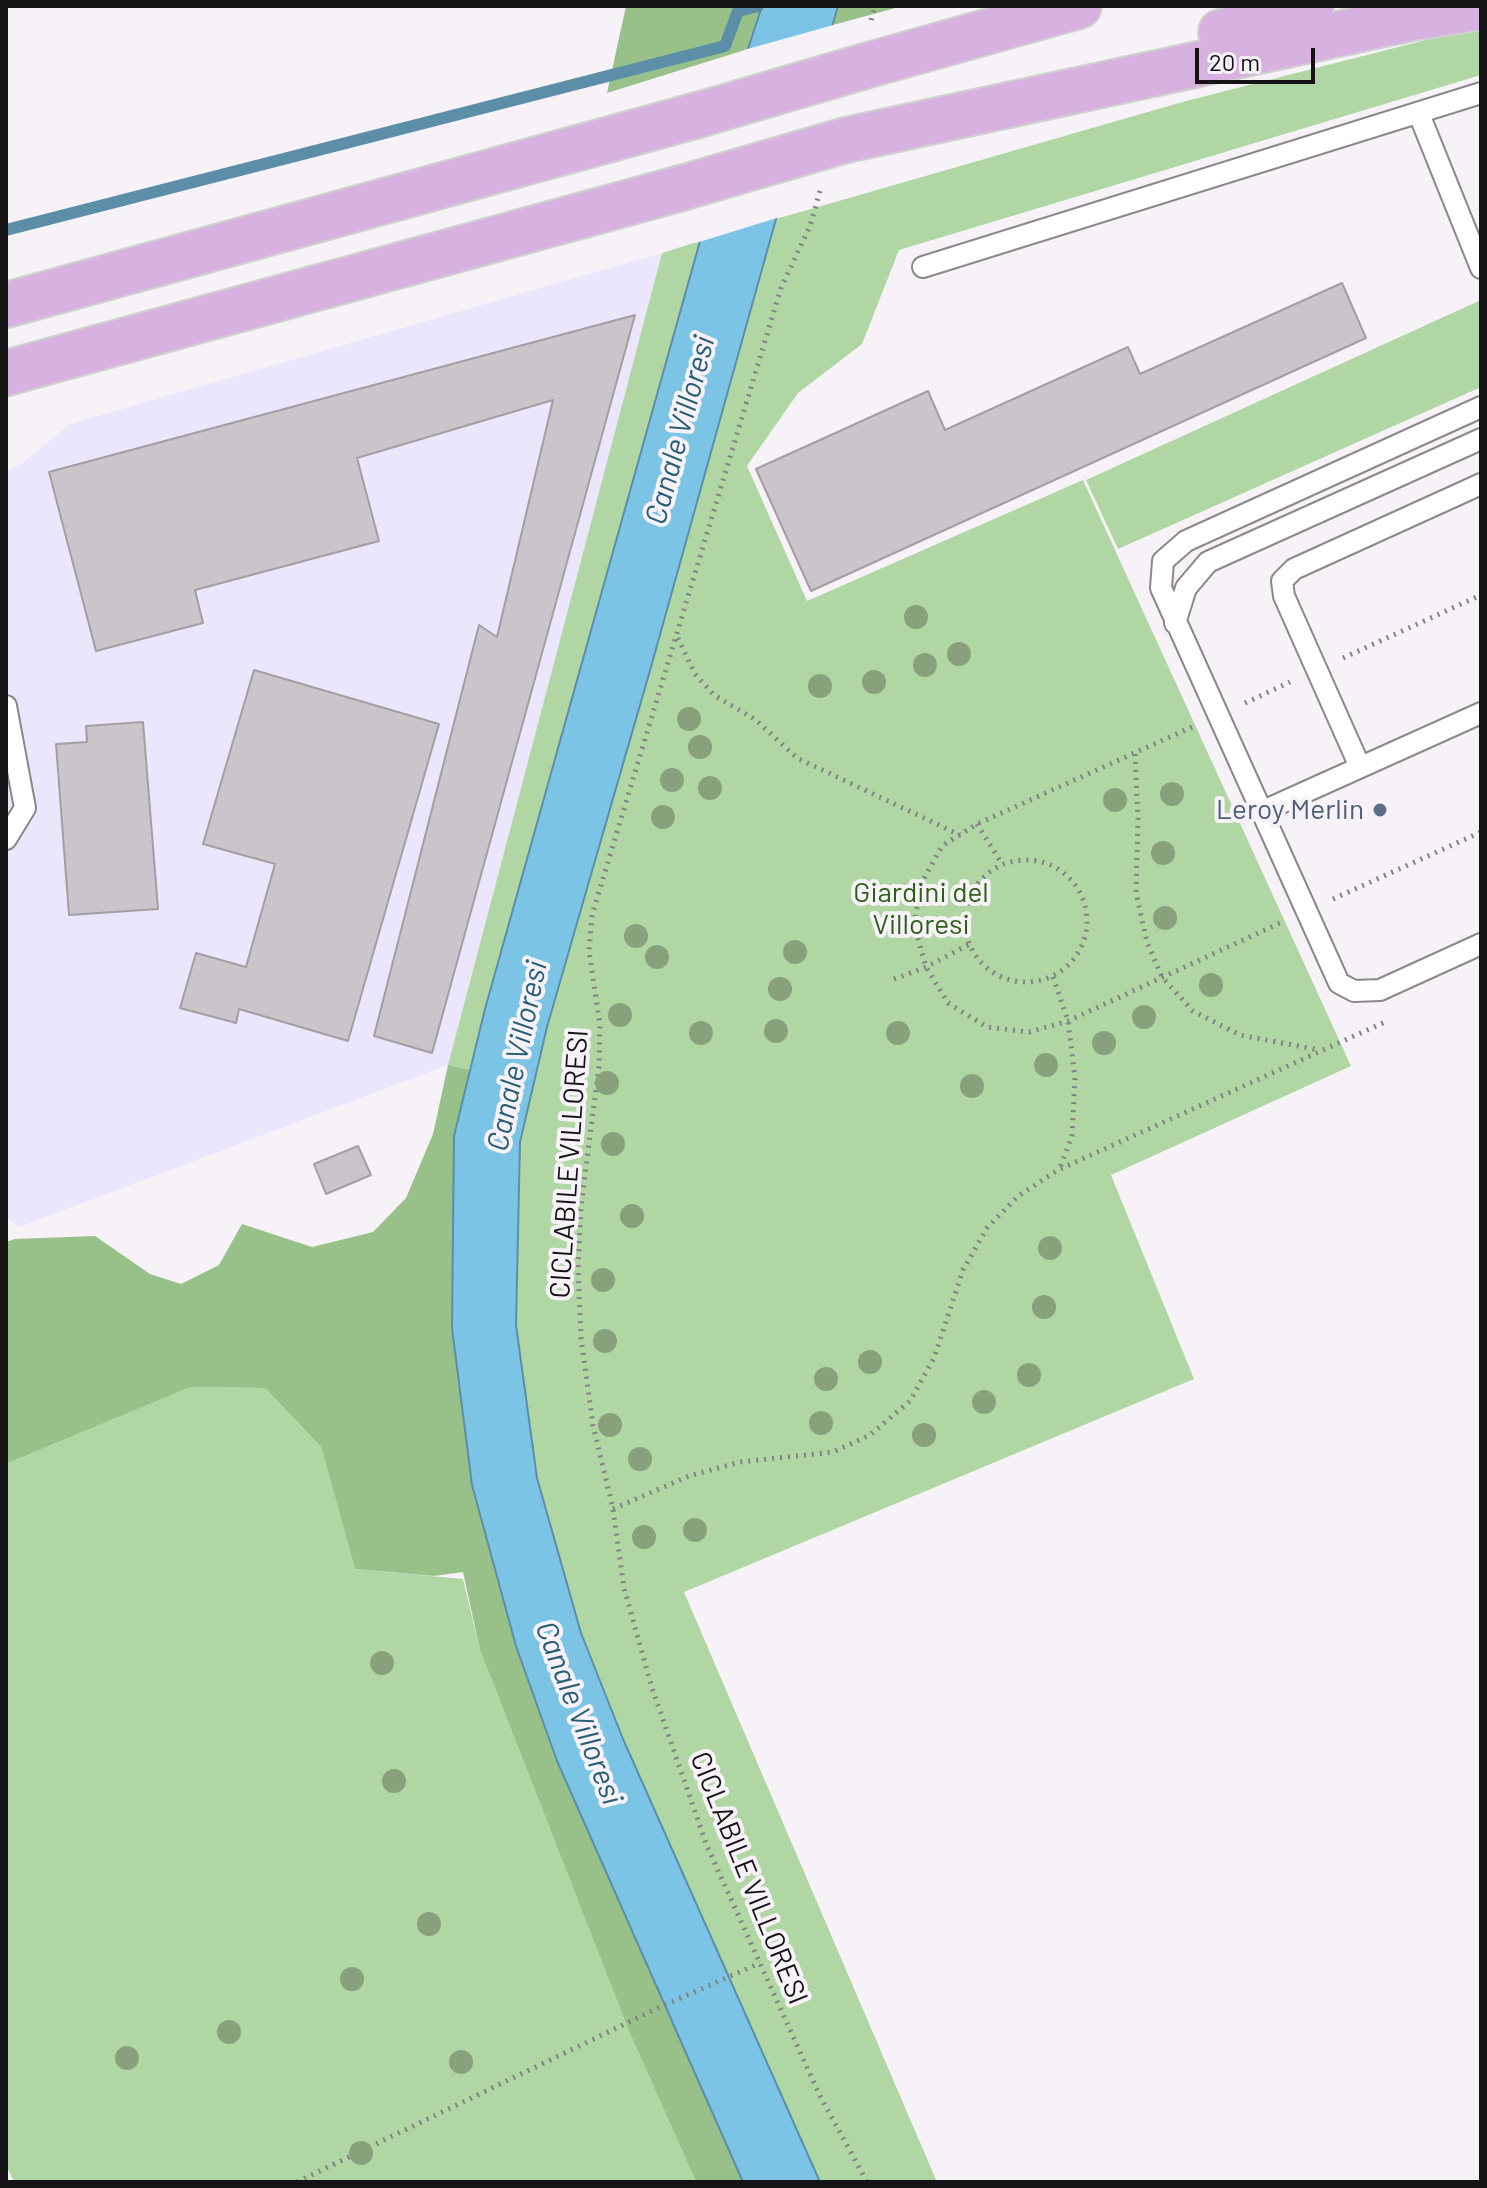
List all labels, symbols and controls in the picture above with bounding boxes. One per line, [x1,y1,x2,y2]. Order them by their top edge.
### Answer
scale bar [1199,32,1319,82]
text: 20 m [1209,47,1260,76]
water label: Canale Villoresi [638,332,722,528]
place label: Leroy Merlin [1216,793,1364,827]
marker: Leroy Merlin [1371,801,1389,819]
park label: Giardini del Villoresi [853,876,989,942]
water label: Canale Villoresi [479,957,555,1155]
street label: CICLABILE VILLORESI [543,1029,595,1299]
water label: Canale Villoresi [527,1616,631,1810]
street label: CICLABILE VILLORESI [683,1747,815,2009]

